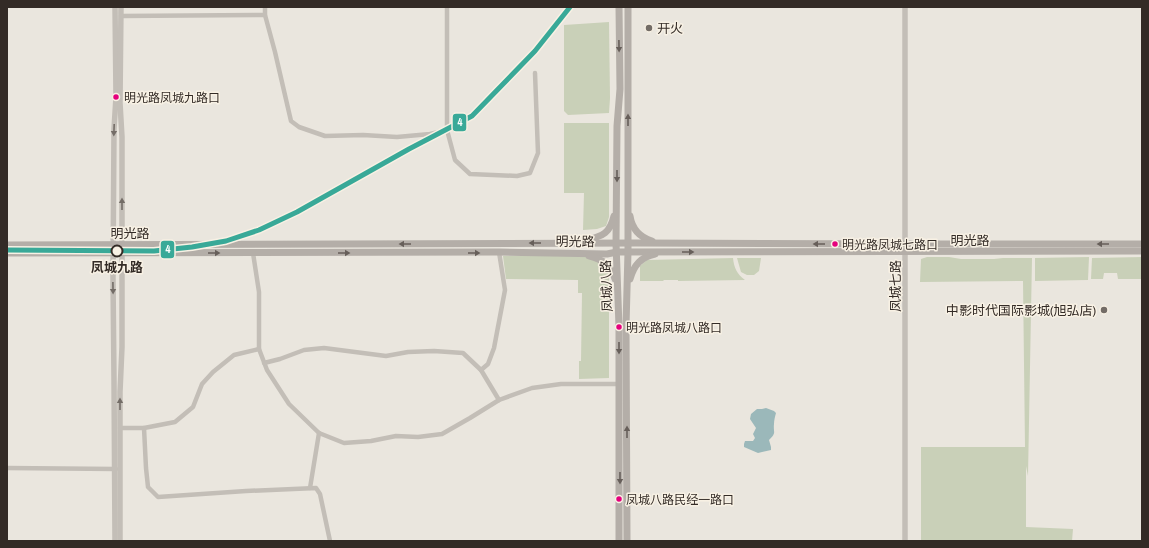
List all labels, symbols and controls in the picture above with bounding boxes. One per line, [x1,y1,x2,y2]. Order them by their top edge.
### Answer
place label: 开火 [657,20,683,37]
marker: 开火 [644,23,654,33]
one-way arrow [616,40,622,53]
place label: 明光路凤城九路口 [124,90,220,106]
marker: 明光路凤城九路口 [111,92,121,102]
line badge: 4 [452,113,467,132]
one-way arrow [625,113,631,126]
text: 4 [457,115,463,129]
one-way arrow [111,124,117,137]
one-way arrow [614,170,620,183]
one-way arrow [119,197,125,210]
street label: 明光路 [110,225,150,242]
street label: 明光路 [950,232,990,249]
street label: 明光路 [555,233,595,250]
place label: 明光路凤城七路口 [842,237,938,253]
marker: 明光路凤城七路口 [830,239,840,249]
line badge: 4 [160,240,175,259]
one-way arrow [528,240,541,246]
one-way arrow [398,241,411,247]
one-way arrow [812,241,825,247]
one-way arrow [1096,241,1109,247]
text: 4 [165,242,171,256]
marker: 凤城九路 [110,244,124,258]
one-way arrow [682,249,695,255]
one-way arrow [208,250,221,256]
one-way arrow [338,250,351,256]
one-way arrow [468,250,481,256]
place label: 凤城九路 [91,259,143,276]
street label: 凤城八路 [597,260,616,312]
street label: 凤城七路 [887,260,904,312]
one-way arrow [110,282,116,295]
place label: 中影时代国际影城(旭弘店) [946,302,1096,319]
marker: 中影时代国际影城(旭弘店) [1099,305,1109,315]
place label: 明光路凤城八路口 [626,320,722,336]
marker: 明光路凤城八路口 [614,322,624,332]
one-way arrow [616,342,622,355]
one-way arrow [117,397,123,410]
one-way arrow [624,425,630,438]
one-way arrow [617,472,623,485]
place label: 凤城八路民经一路口 [626,492,734,508]
marker: 凤城八路民经一路口 [614,494,624,504]

